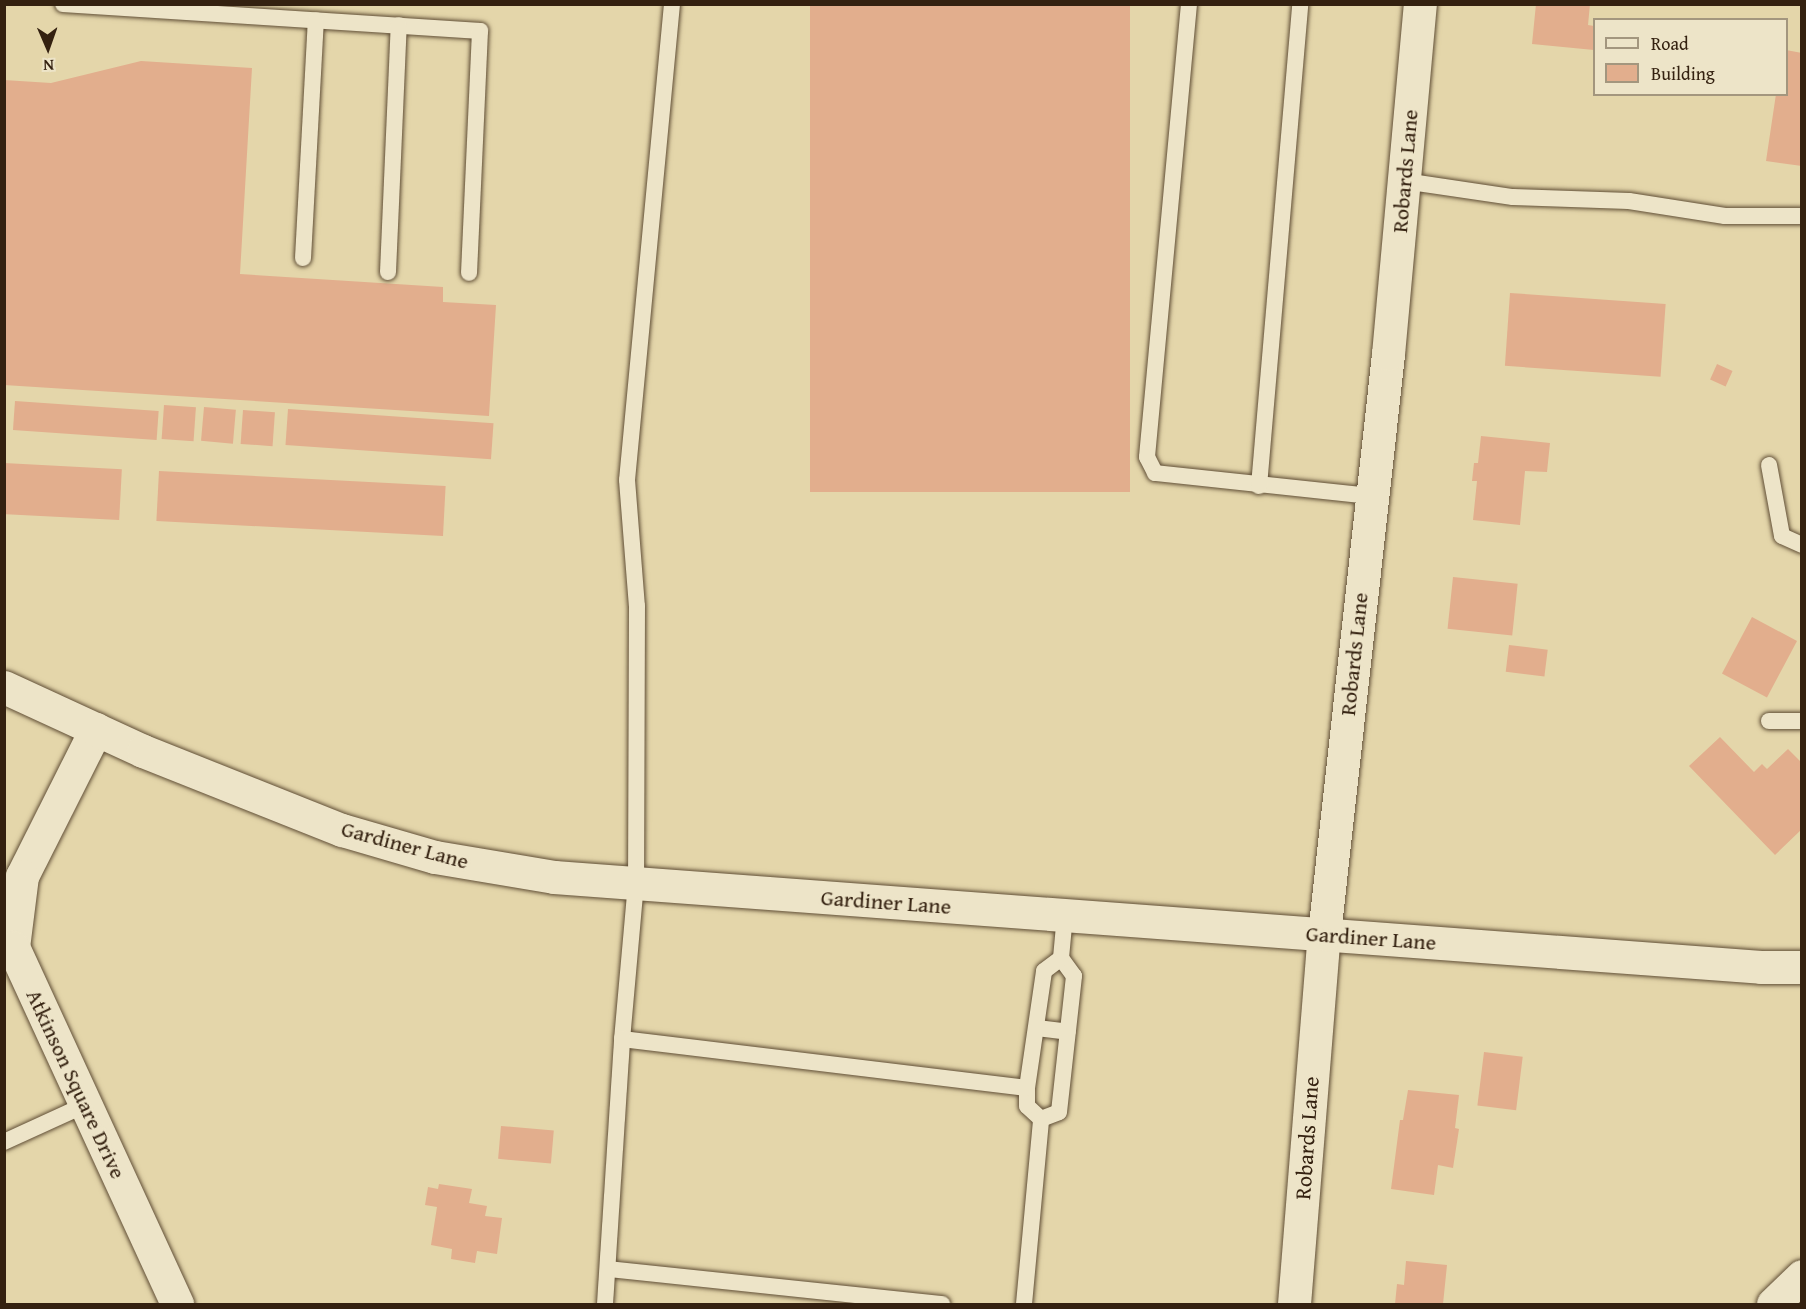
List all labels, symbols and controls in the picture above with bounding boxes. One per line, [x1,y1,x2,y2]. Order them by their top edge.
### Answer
north arrow [18,18,78,78]
legend [1593,18,1788,96]
text: Road [1651,30,1689,57]
text: N [43,54,54,78]
text: Building [1651,60,1715,87]
street label: Robards Lane [1386,108,1424,234]
street label: Robards Lane [1334,591,1374,717]
street label: Gardiner Lane [339,815,471,875]
street label: Gardiner Lane [820,884,952,920]
street label: Gardiner Lane [1305,920,1437,956]
street label: Atkinson Square Drive [21,985,131,1183]
street label: Robards Lane [1290,1075,1324,1201]

